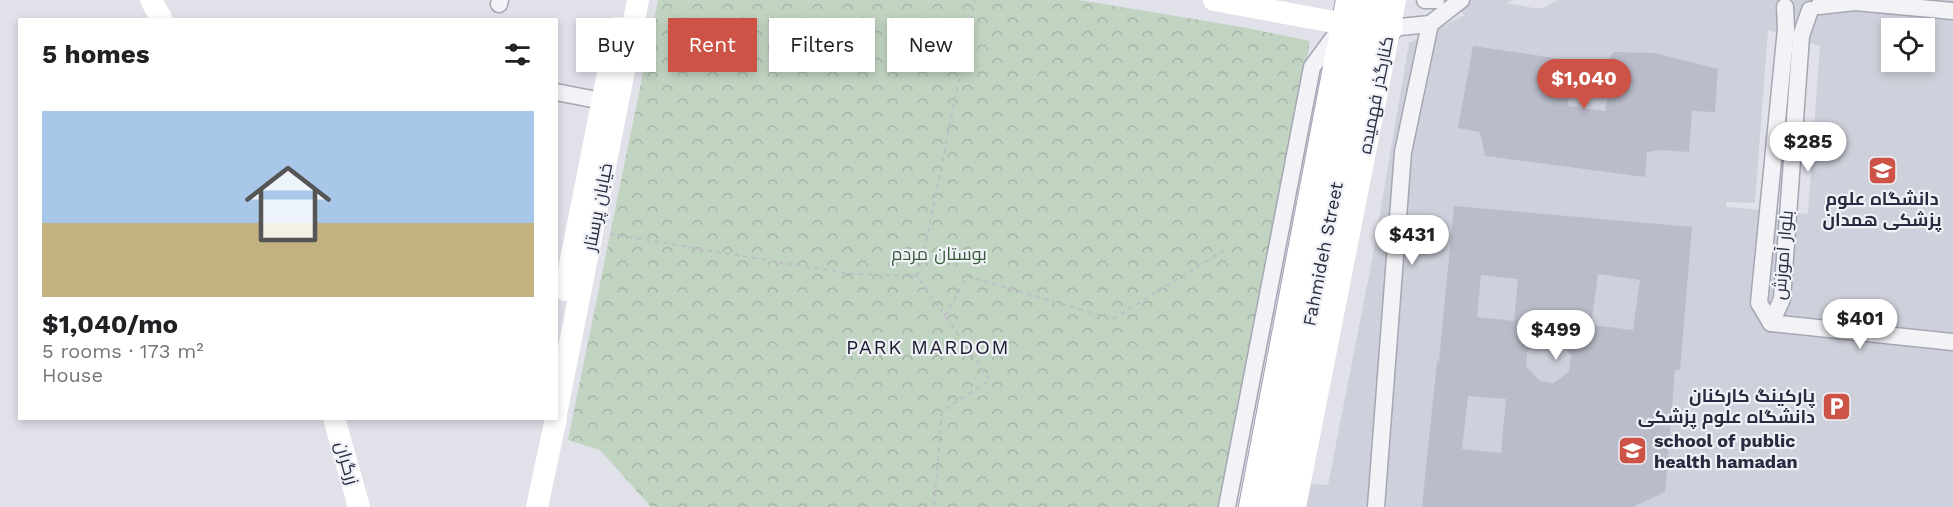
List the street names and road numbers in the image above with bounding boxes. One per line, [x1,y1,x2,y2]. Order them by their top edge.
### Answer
street label: کنارگذر فهمیده [1354,34,1398,156]
street label: خیابان پرستار [578,161,618,254]
street label: Fahmideh Street [1298,180,1347,328]
street label: بلوار آموزش [1768,209,1798,301]
street label: زرگران [330,439,364,487]

